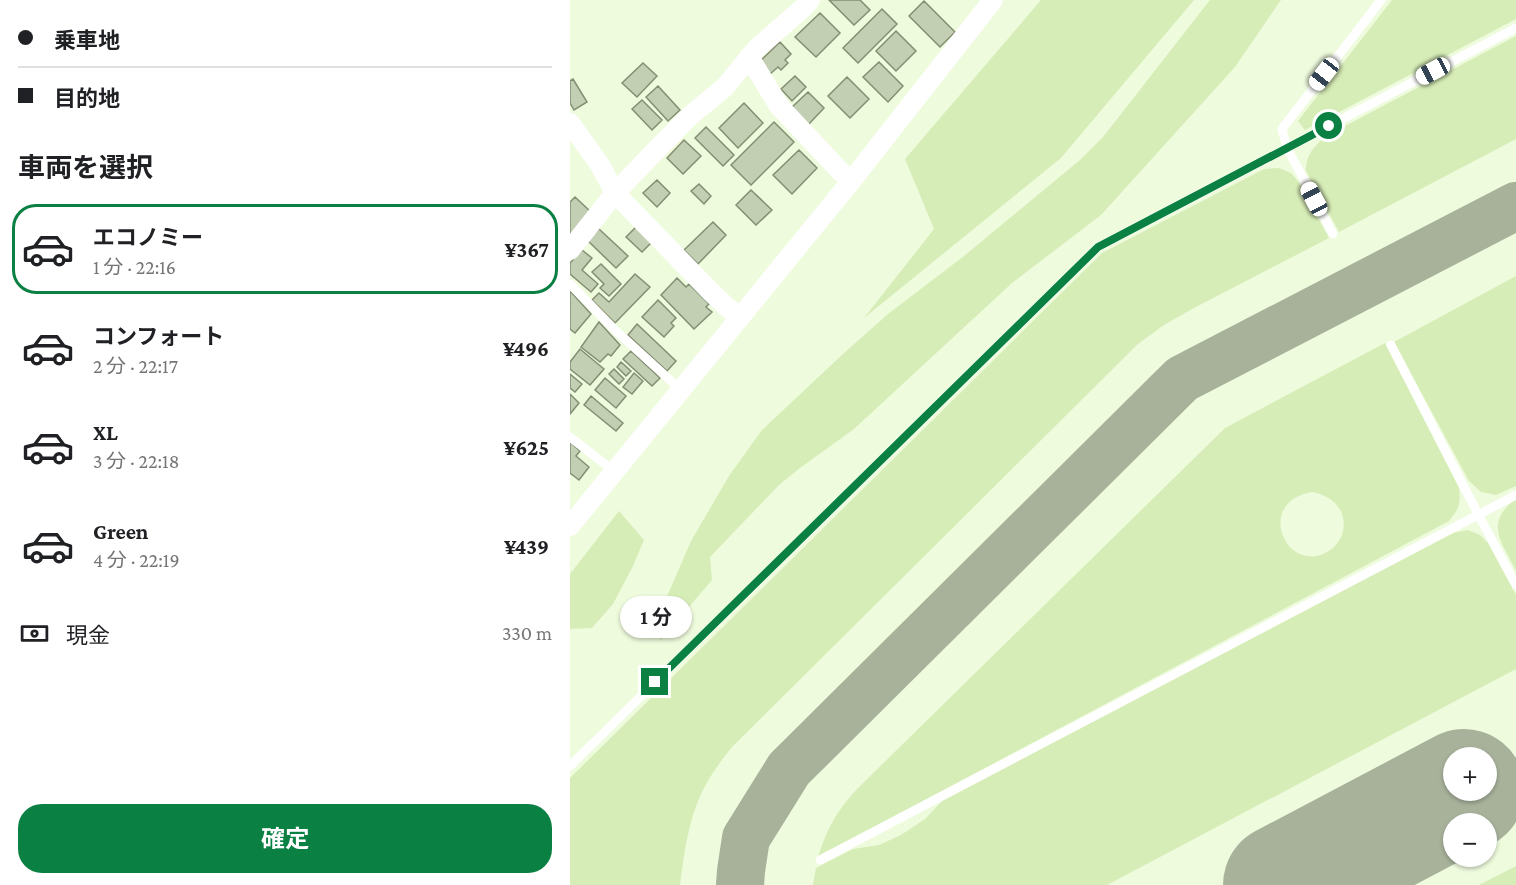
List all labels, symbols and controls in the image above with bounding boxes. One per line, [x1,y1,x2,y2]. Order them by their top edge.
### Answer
text: 乗車地 [54,28,120,53]
car [1306,54,1342,94]
car [1413,55,1453,87]
text: 目的地 [54,86,120,111]
route start [1315,112,1342,139]
text: 車両を選択 [18,153,153,183]
car [1298,179,1330,219]
icon: car [21,222,75,276]
text: エコノミー [93,225,203,250]
text: ¥367 [505,237,549,262]
text: 1 分 · 22:16 [93,256,176,278]
icon: car [21,321,75,375]
text: コンフォート [93,324,224,349]
text: ¥496 [503,336,549,361]
text: 2 分 · 22:17 [93,355,178,377]
icon: car [21,420,75,474]
text: XL [93,420,118,445]
text: ¥625 [503,435,549,460]
text: 3 分 · 22:18 [93,450,179,472]
icon: car [21,519,75,573]
text: Green [93,519,149,544]
text: ¥439 [504,534,549,559]
text: 4 分 · 22:19 [93,549,180,571]
callout: 1 分 [619,595,691,637]
text: 1 分 [640,606,672,628]
icon: cash [18,617,51,650]
text: 330 m [502,622,552,644]
text: 現金 [66,623,110,648]
route end [641,668,668,695]
map controls [1443,747,1497,867]
button: + [1443,747,1497,801]
button: 確定 [18,804,552,873]
button: − [1443,813,1497,867]

